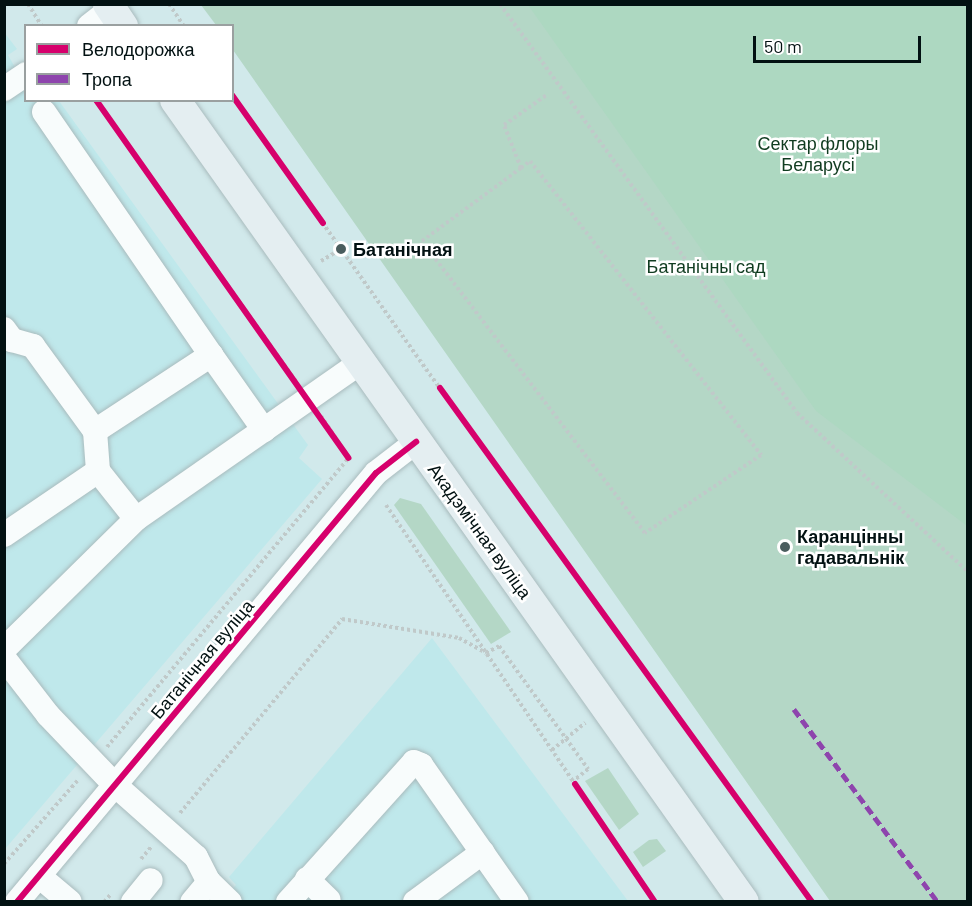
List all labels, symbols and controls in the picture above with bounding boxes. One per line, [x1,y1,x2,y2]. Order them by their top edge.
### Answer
legend [24,24,234,102]
scale bar [756,24,924,62]
text: 50 m [764,35,802,57]
text: Велодорожка [82,38,194,60]
text: Тропа [82,68,132,90]
park label: Сектар флоры Беларусі [758,133,878,176]
place label: Батанічная [353,238,452,260]
marker: Батанічная [334,242,348,256]
park label: Батанічны сад [647,255,765,277]
street label: Акадэмічная вуліца [424,459,536,603]
place label: Каранцінны гадавальнік [797,526,904,568]
marker: Каранцінны гадавальнік [778,540,792,554]
street label: Батанічная вуліца [146,595,258,723]

